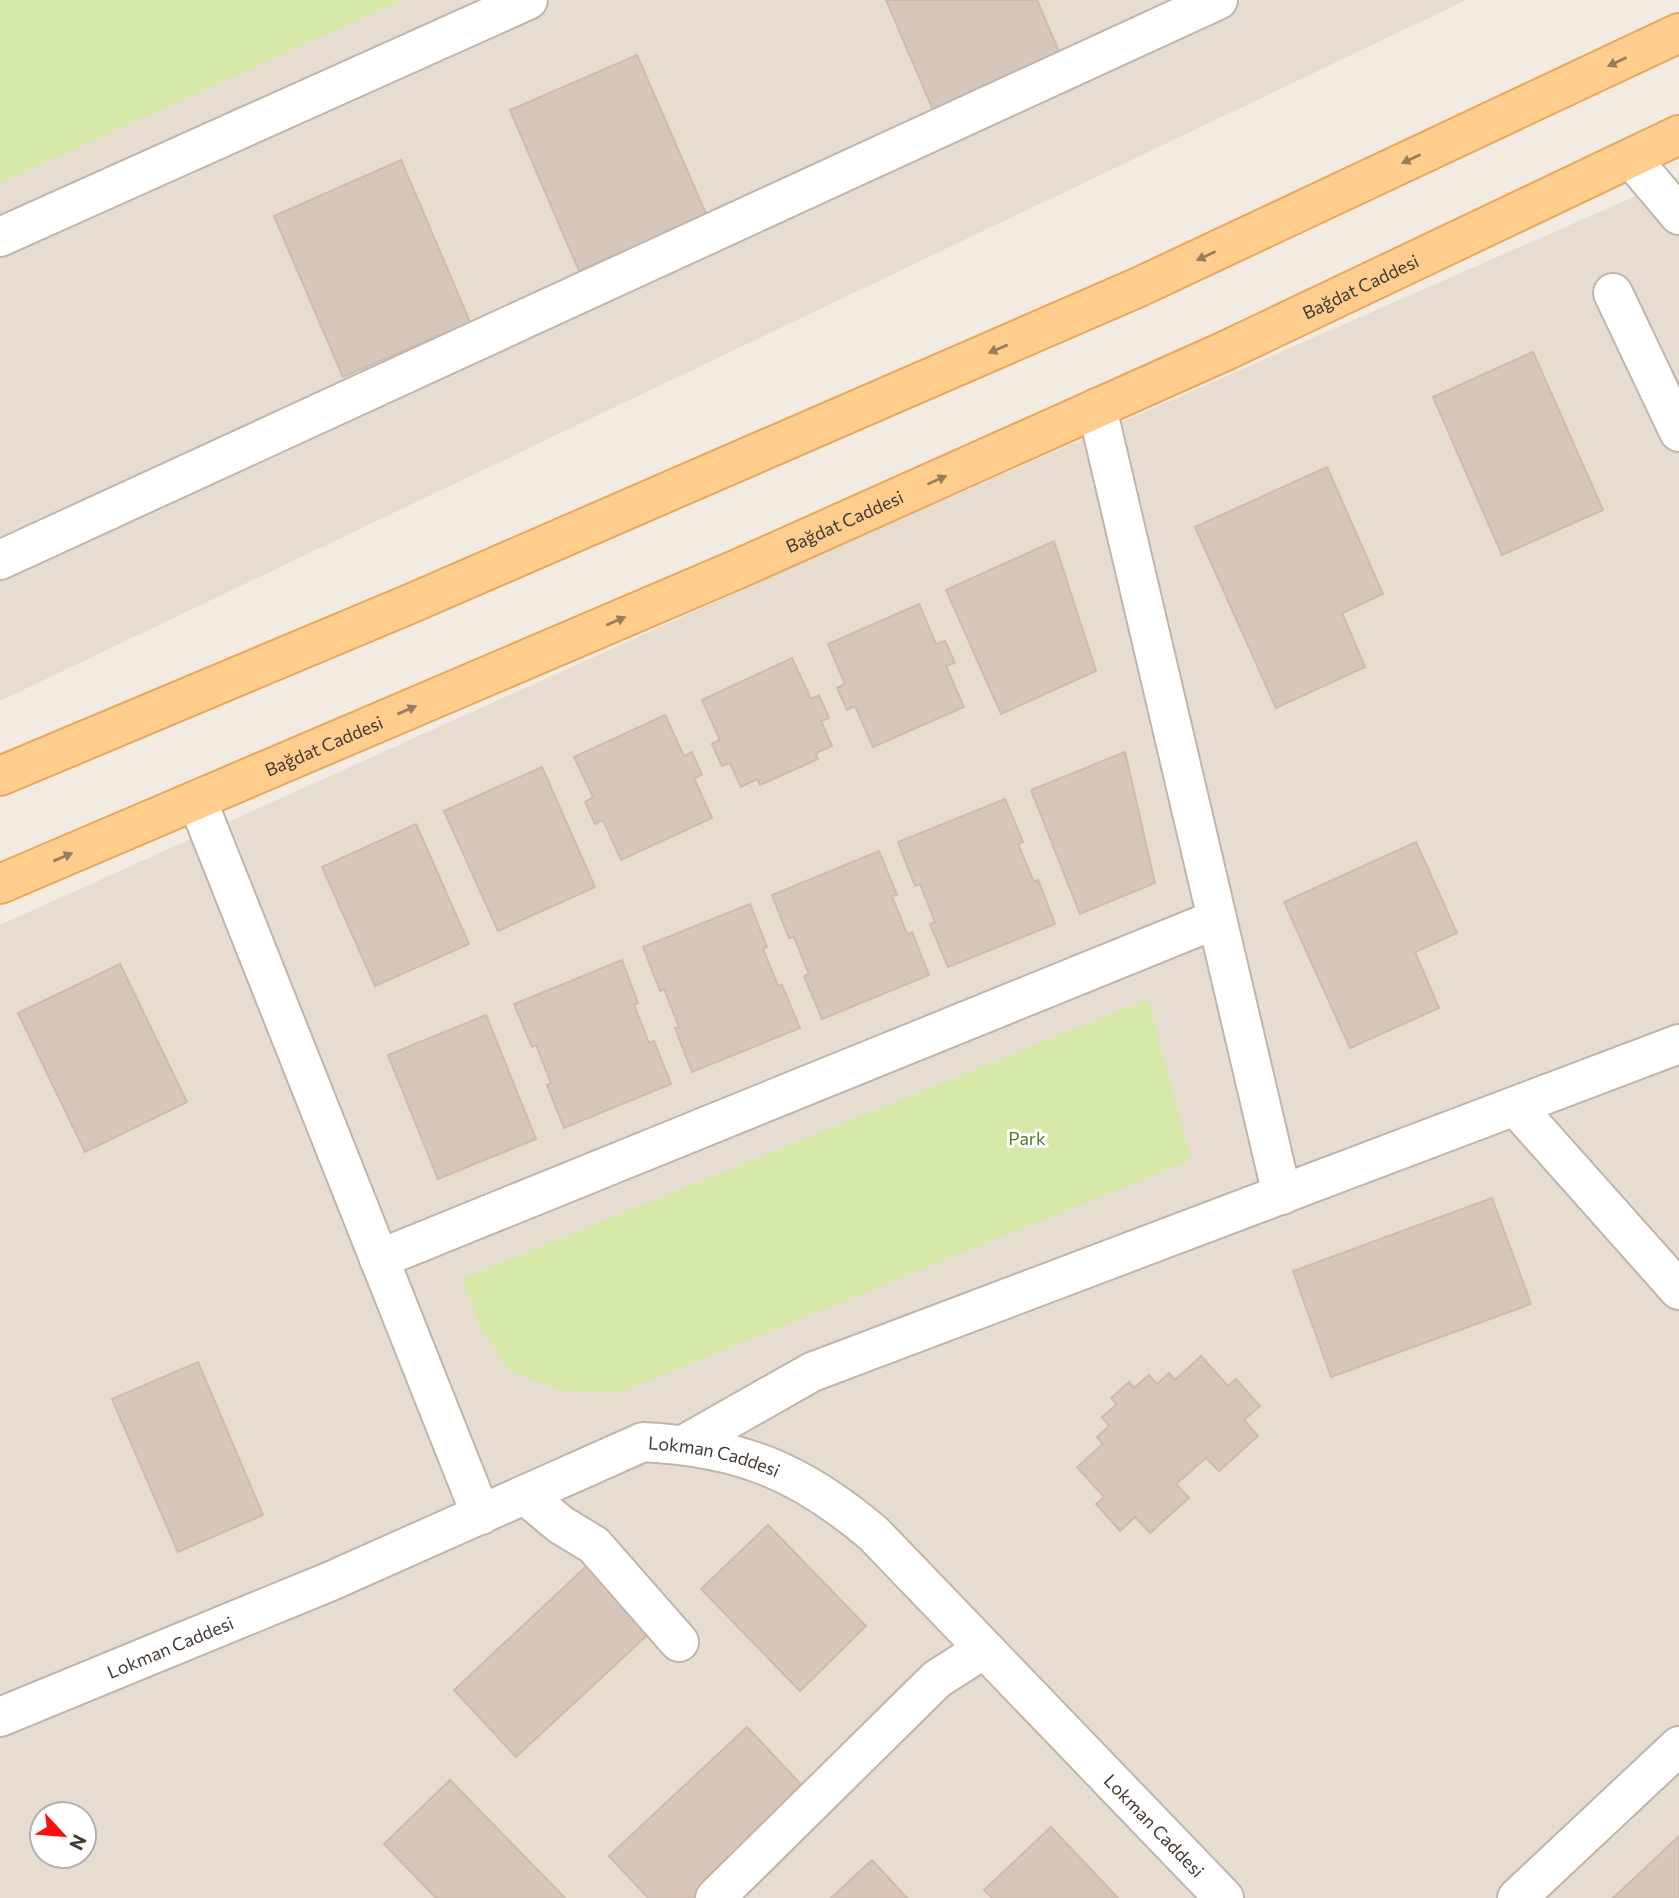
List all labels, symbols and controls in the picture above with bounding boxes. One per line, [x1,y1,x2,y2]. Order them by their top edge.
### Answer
one-way arrow [1607,57,1627,68]
one-way arrow [1401,154,1422,165]
street label: Bağdat Caddesi [1299,249,1422,324]
one-way arrow [1196,250,1216,262]
one-way arrow [988,343,1008,355]
one-way arrow [926,474,947,485]
street label: Bağdat Caddesi [782,485,907,557]
one-way arrow [606,615,627,626]
one-way arrow [397,704,417,716]
street label: Bağdat Caddesi [261,711,386,781]
one-way arrow [52,852,73,863]
park label: Park [1008,1127,1046,1149]
street label: Lokman Caddesi [648,1431,783,1481]
street label: Lokman Caddesi [104,1611,237,1683]
street label: Lokman Caddesi [1100,1769,1209,1882]
north arrow [28,1800,98,1870]
text: N [65,1831,92,1854]

